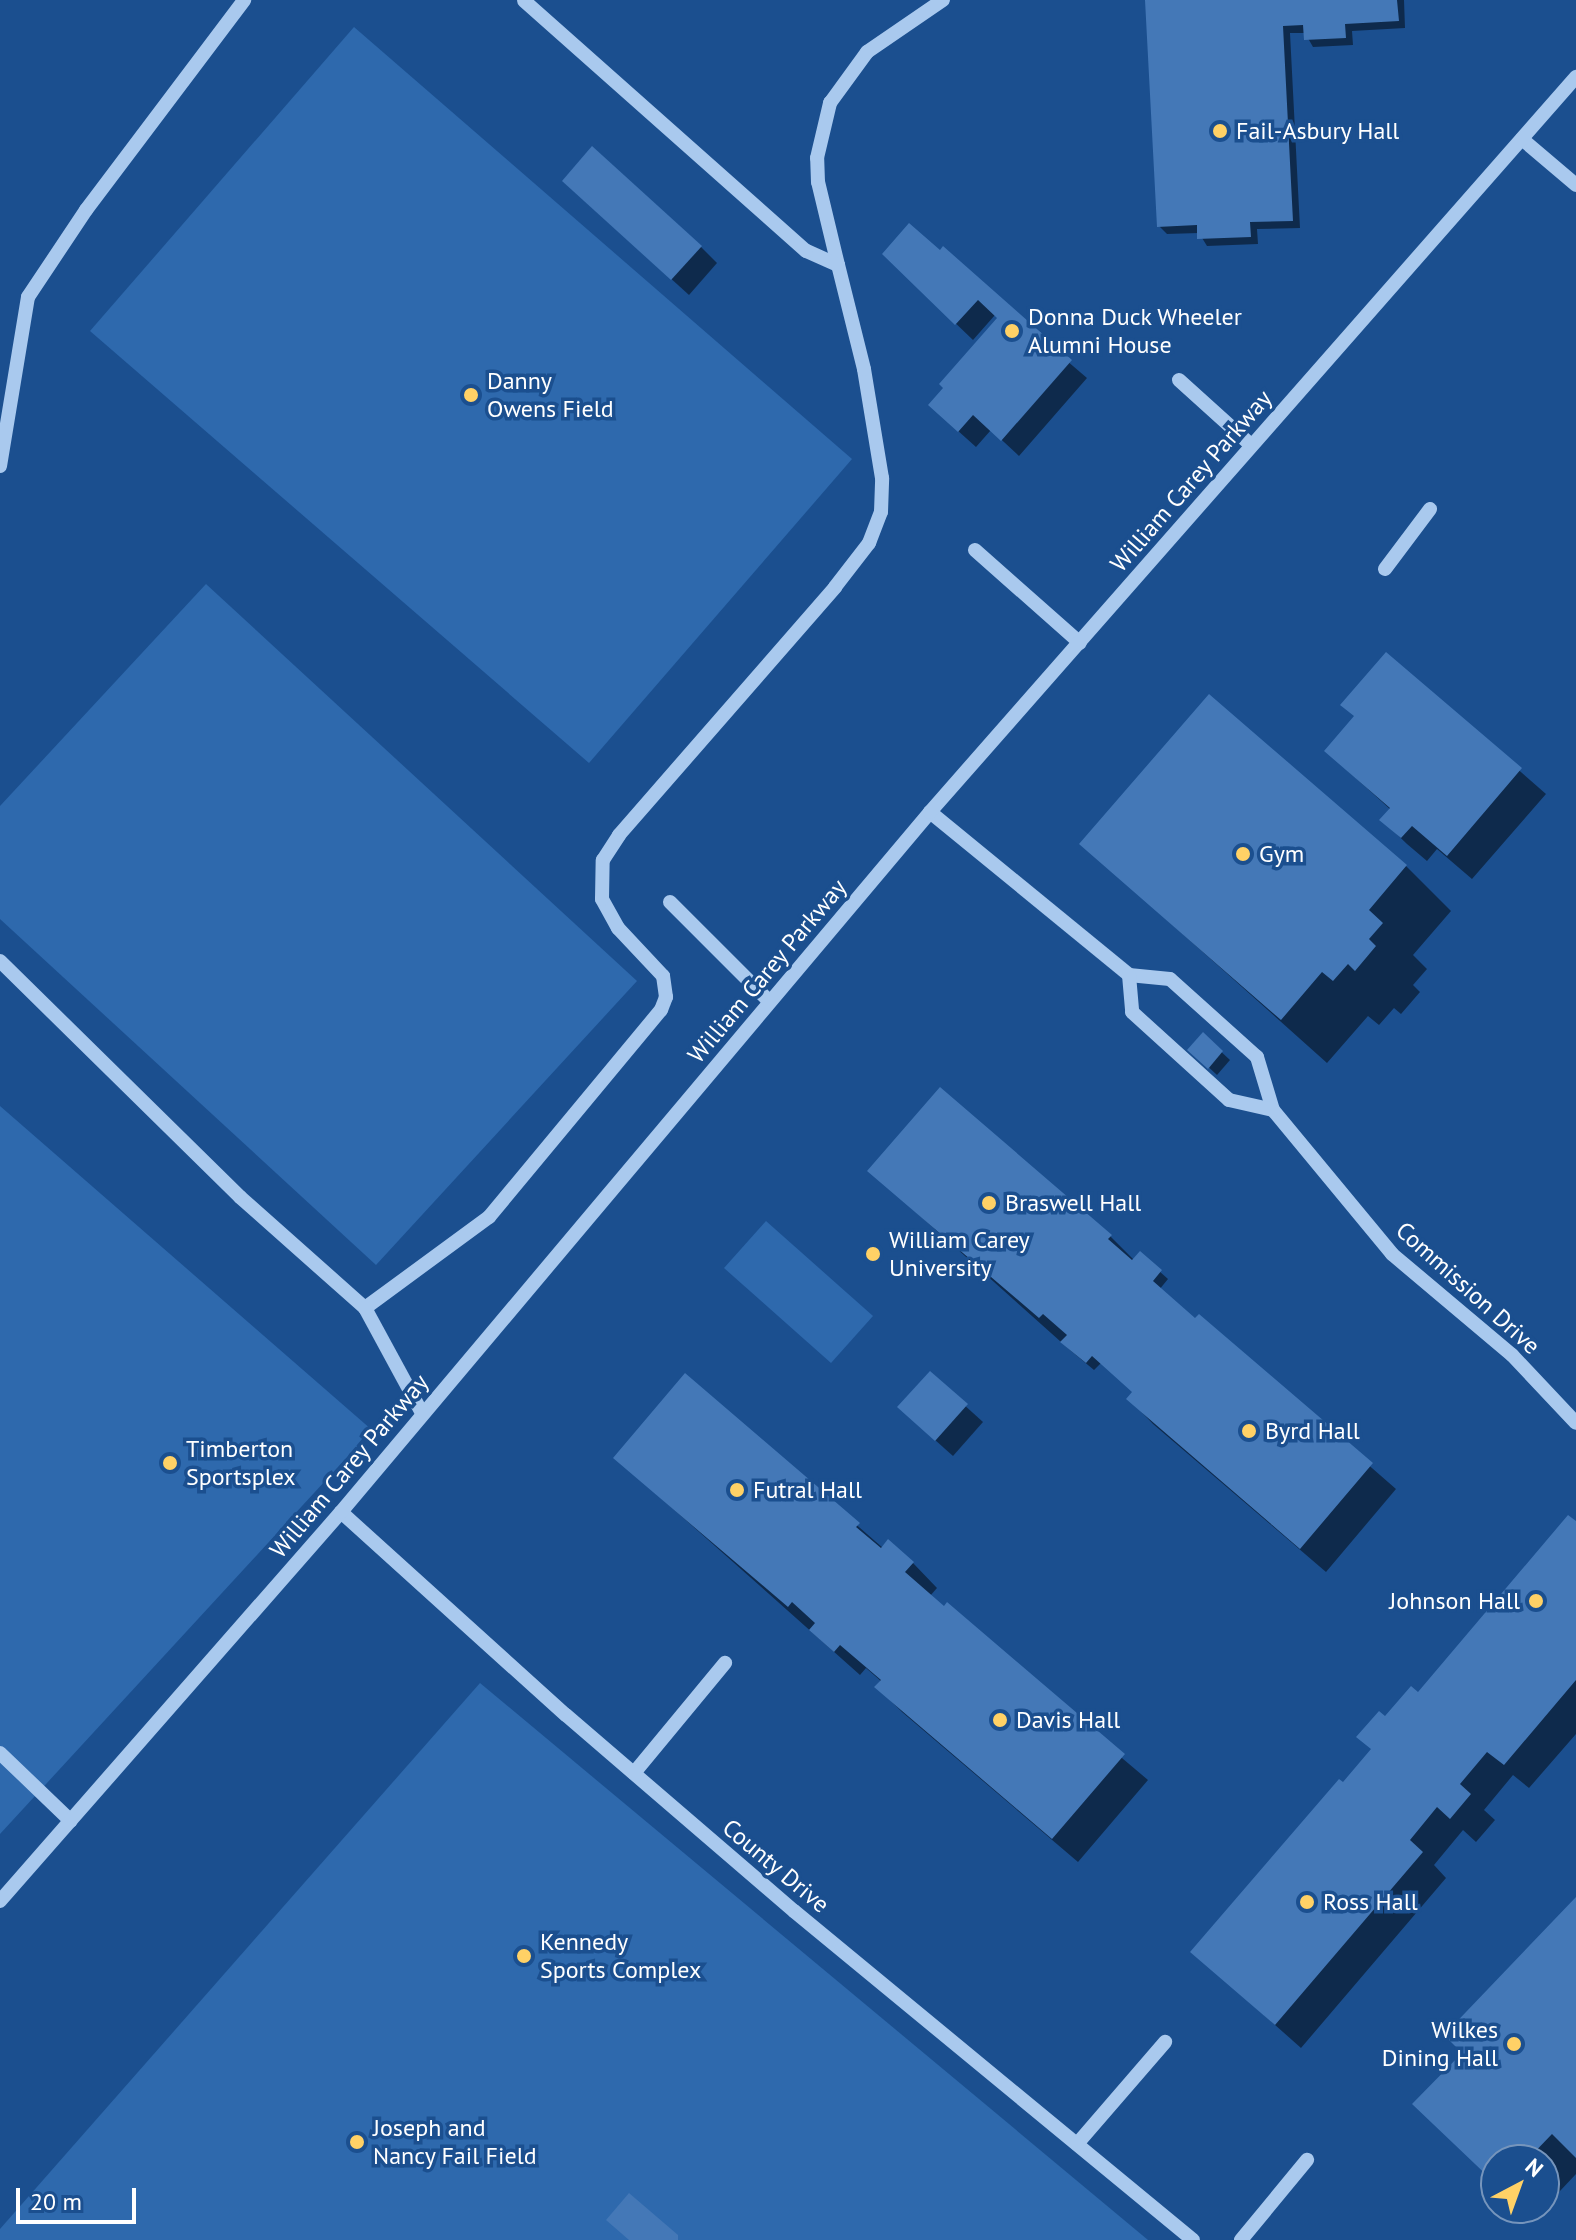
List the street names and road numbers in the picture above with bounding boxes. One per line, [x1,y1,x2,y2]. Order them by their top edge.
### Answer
street label: William Carey Parkway [1104,384,1278,578]
street label: William Carey Parkway [681,873,853,1069]
street label: Commission Drive [1390,1216,1546,1360]
street label: William Carey Parkway [263,1368,435,1564]
street label: County Drive [716,1813,836,1919]

